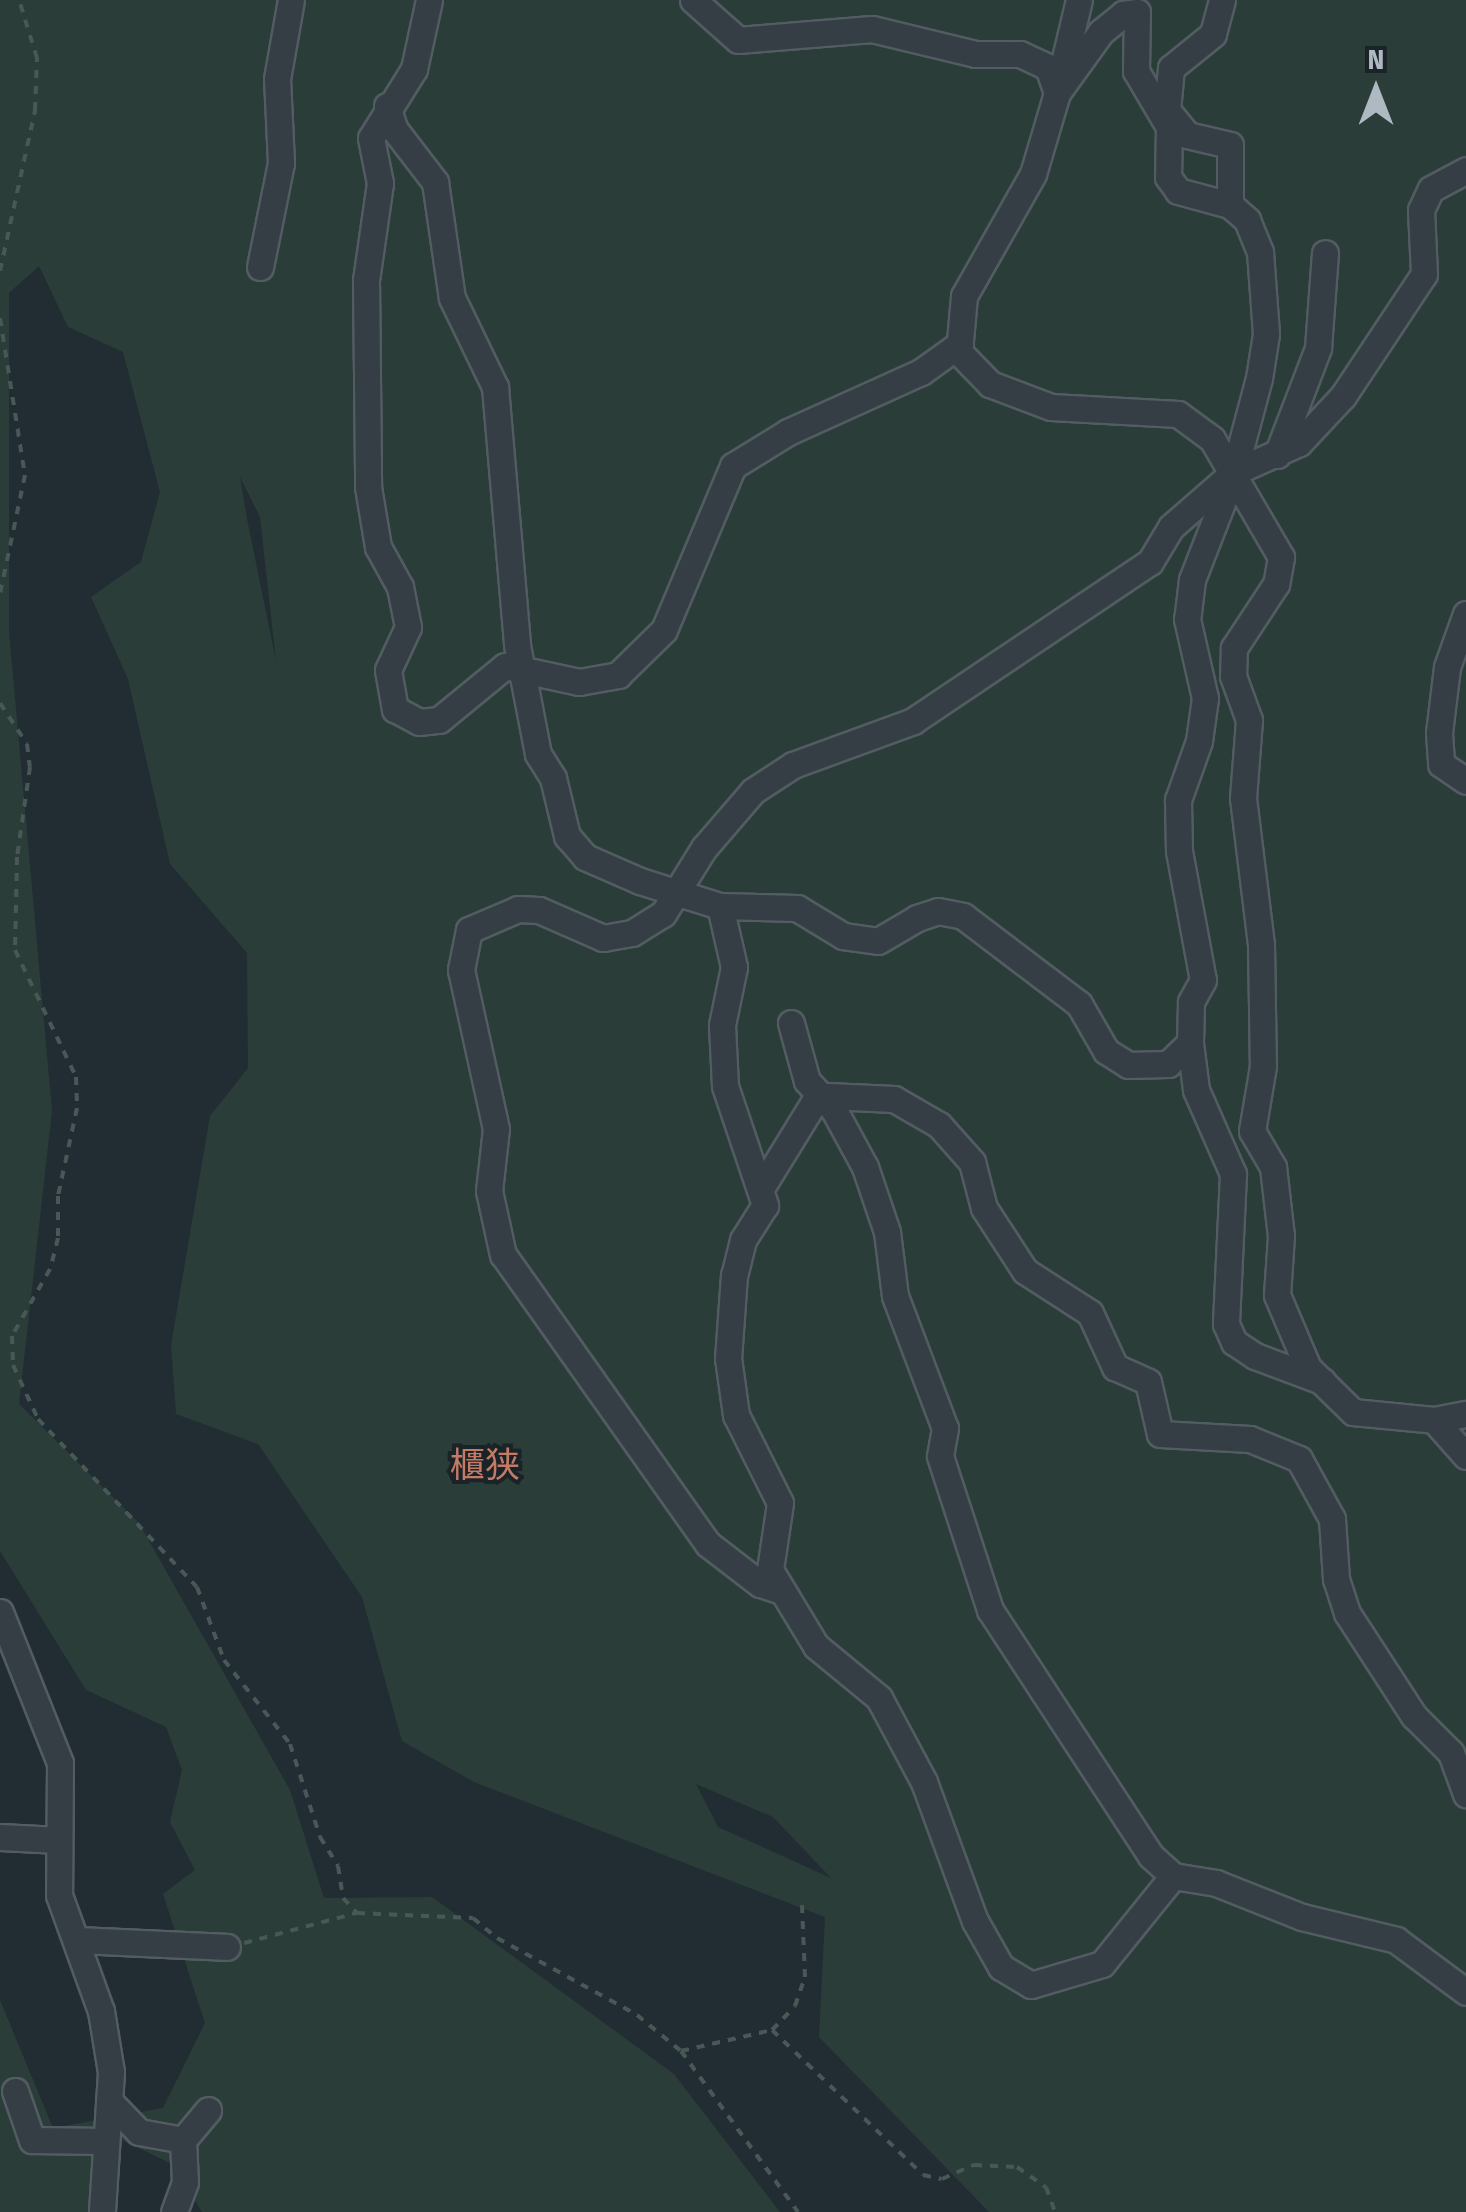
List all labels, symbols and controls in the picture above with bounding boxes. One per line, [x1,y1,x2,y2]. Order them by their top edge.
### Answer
north arrow [1326,40,1426,140]
text: N [1368,43,1384,76]
district label: 櫃狭 [450,1444,520,1486]

